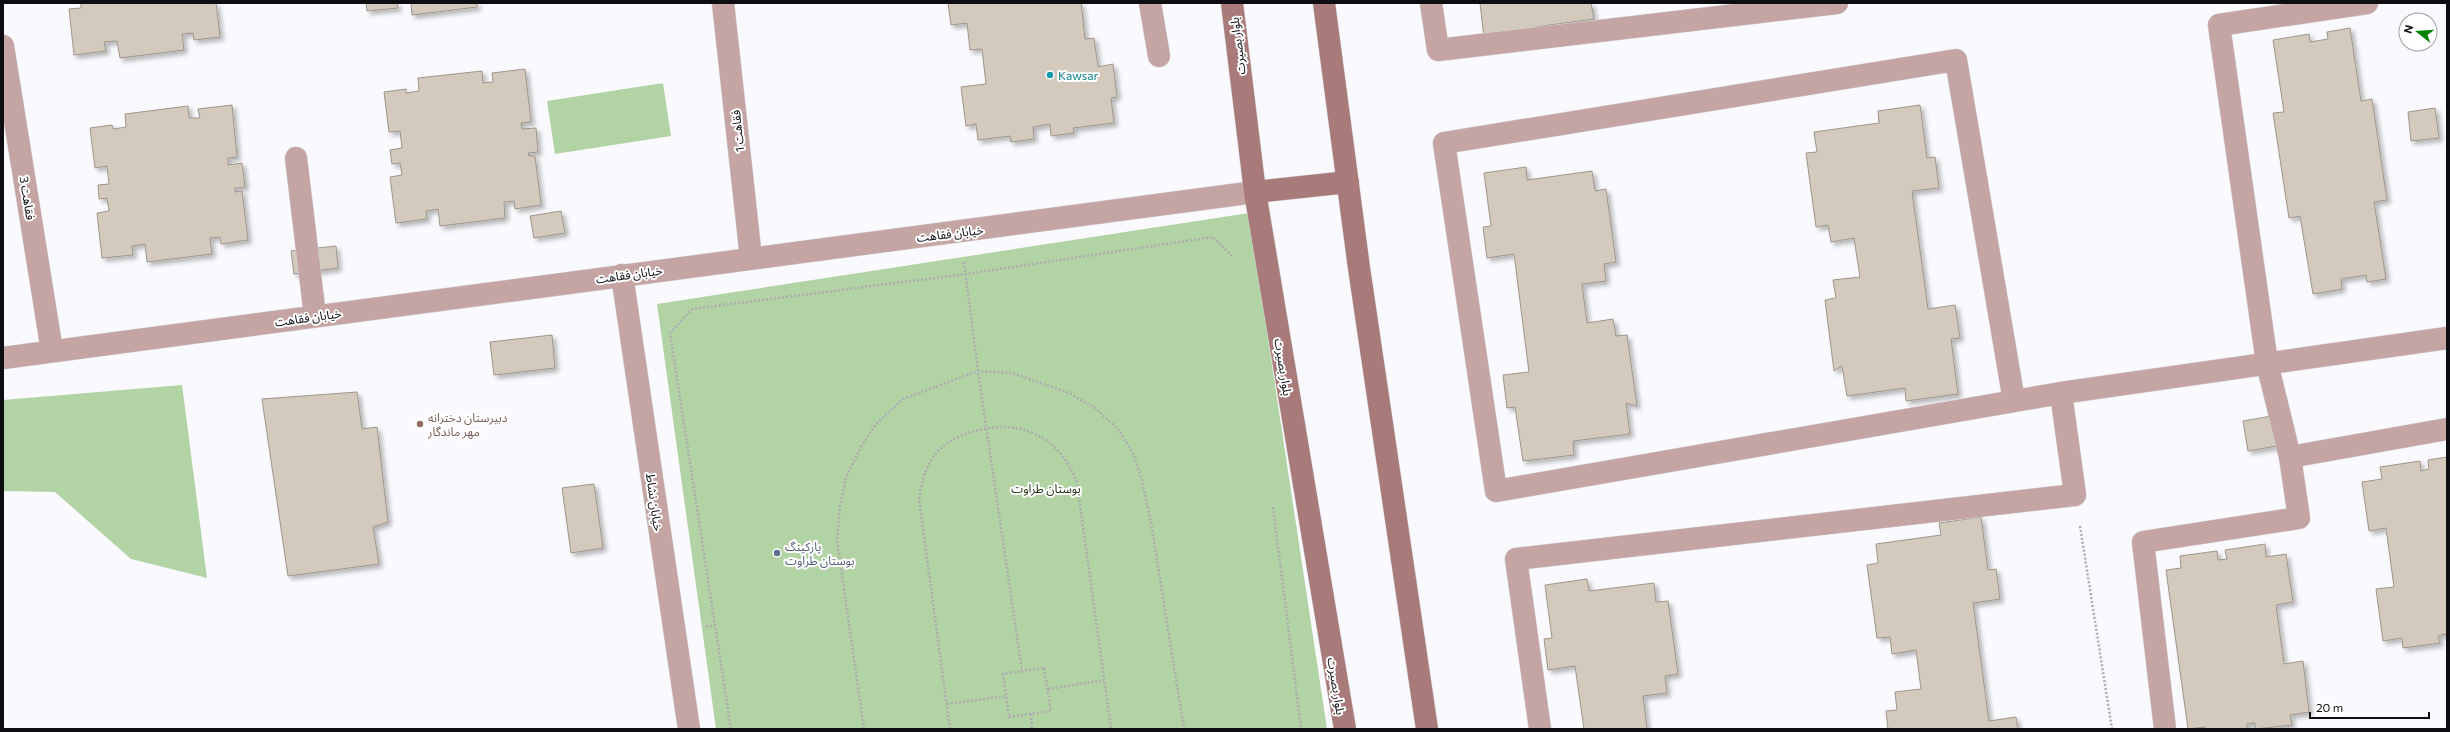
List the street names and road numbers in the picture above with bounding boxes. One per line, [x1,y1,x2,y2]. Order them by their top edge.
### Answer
street label: بلوار بصیرت [1227,16,1249,76]
street label: فقاهت 1 [728,109,746,153]
street label: فقاهت 3 [18,175,38,221]
street label: خیابان فقاهت [916,222,984,245]
street label: خیابان فقاهت [595,262,663,287]
street label: خیابان فقاهت [274,305,342,330]
street label: بلوار بصیرت [1272,337,1295,397]
street label: خیابان نشاط [643,472,666,532]
street label: بلوار بصیرت [1325,656,1348,716]

